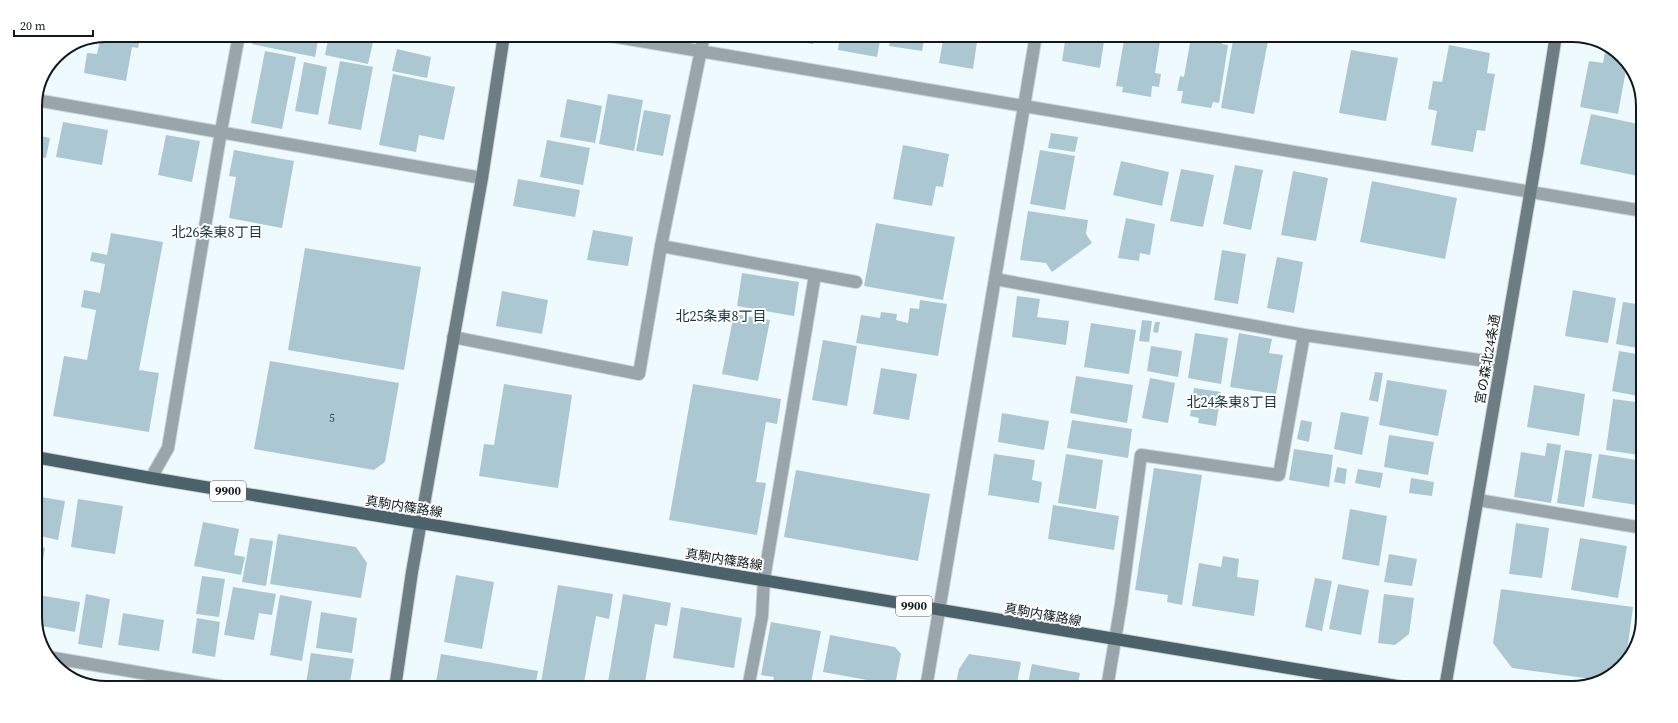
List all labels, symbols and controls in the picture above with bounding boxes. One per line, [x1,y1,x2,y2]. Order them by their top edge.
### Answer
scale bar [14,12,93,38]
text: 20 m [20,18,46,34]
district label: 北26条東8丁目 [172,222,263,242]
district label: 北25条東8丁目 [676,306,767,326]
street label: 宮の森北24条通 [1471,313,1504,405]
district label: 北24条東8丁目 [1187,392,1278,412]
house number: 5 [329,411,335,426]
road number: 9900 [210,481,246,501]
street label: 真駒内篠路線 [364,492,444,521]
street label: 真駒内篠路線 [684,545,764,574]
road number: 9900 [896,596,932,616]
street label: 真駒内篠路線 [1003,599,1083,630]

